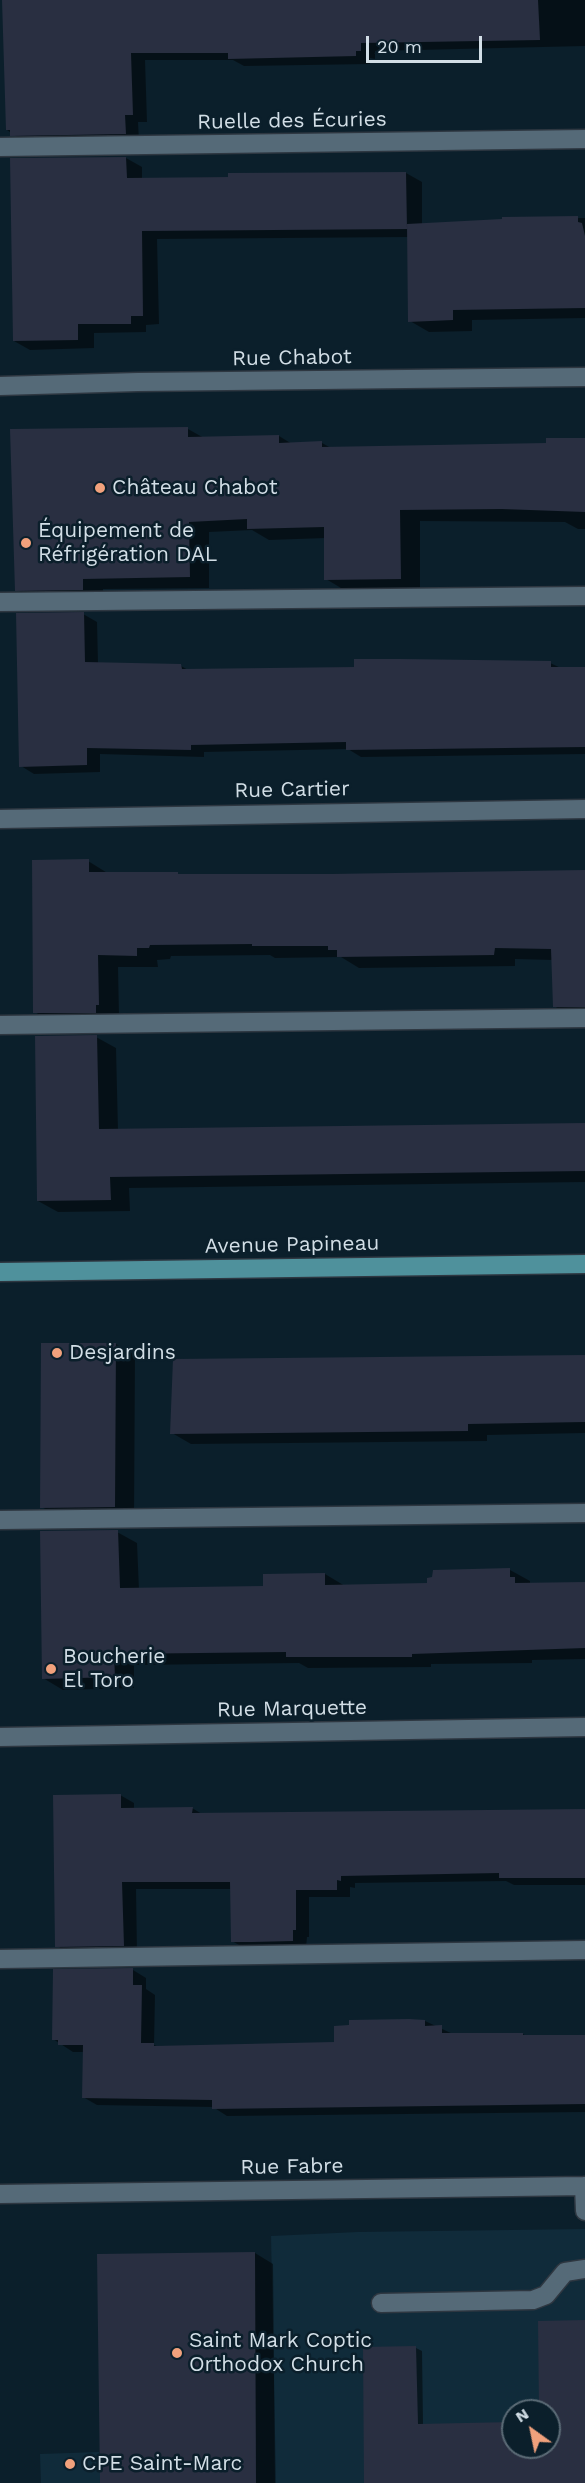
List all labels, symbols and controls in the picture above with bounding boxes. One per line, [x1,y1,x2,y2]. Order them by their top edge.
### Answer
scale bar [369,24,484,62]
text: 20 m [377,36,422,57]
street label: Ruelle des Écuries [197,107,387,135]
street label: Rue Chabot [232,344,352,372]
place label: Château Chabot [112,475,277,501]
marker: Château Chabot [93,481,107,495]
place label: Équipement de Réfrigération DAL [38,518,217,568]
marker: Équipement de Réfrigération DAL [19,536,33,550]
street label: Rue Cartier [234,776,350,804]
street label: Avenue Papineau [204,1231,380,1259]
place label: Desjardins [69,1340,176,1366]
marker: Desjardins [50,1346,64,1360]
place label: Boucherie El Toro [63,1644,165,1694]
marker: Boucherie El Toro [44,1662,58,1676]
street label: Rue Marquette [217,1695,367,1723]
street label: Rue Fabre [240,2154,344,2180]
place label: Saint Mark Coptic Orthodox Church [189,2328,372,2378]
marker: Saint Mark Coptic Orthodox Church [170,2346,184,2360]
north arrow [501,2399,561,2459]
text: N [512,2404,532,2426]
place label: CPE Saint-Marc [82,2451,242,2477]
marker: CPE Saint-Marc [63,2457,77,2471]

